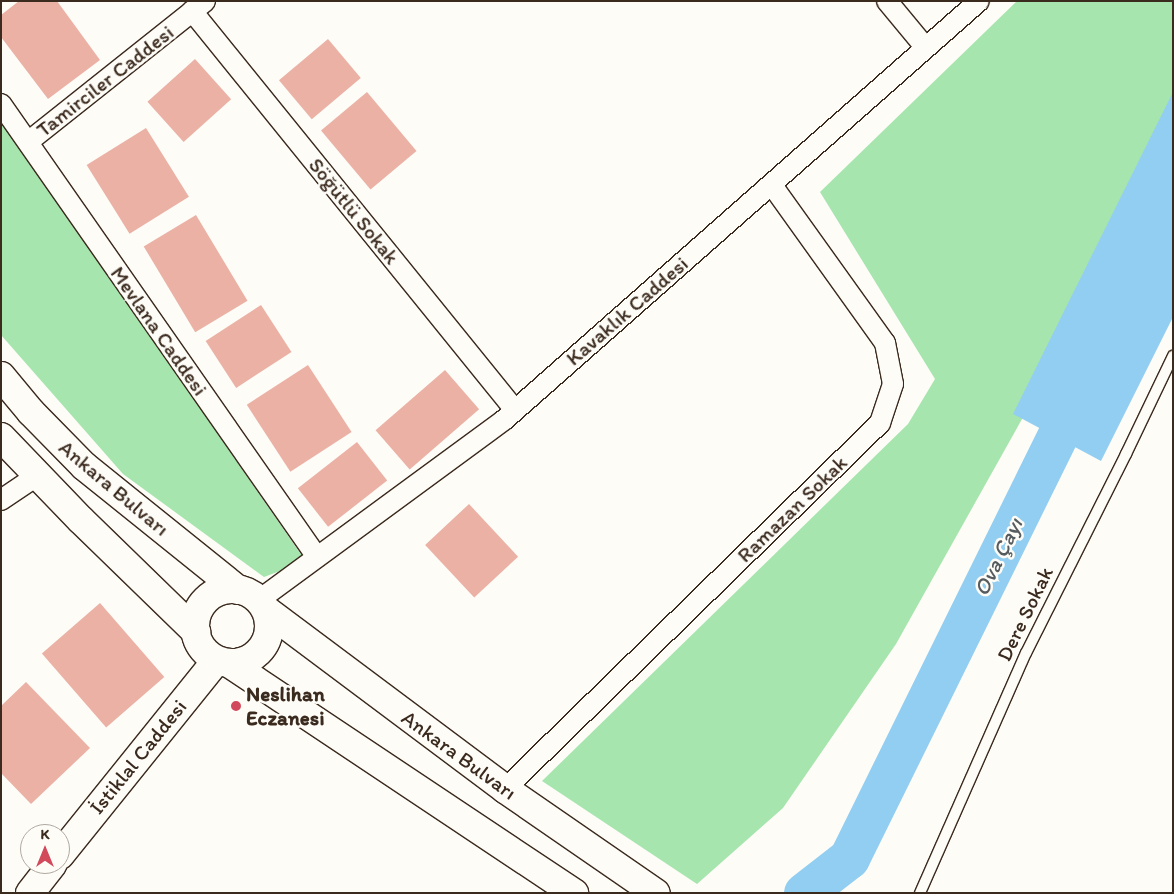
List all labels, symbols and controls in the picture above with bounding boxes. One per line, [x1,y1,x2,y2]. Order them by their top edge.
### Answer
street label: Tamirciler Caddesi [31,20,179,142]
street label: Söğütlü Sokak [303,153,405,269]
street label: Kavaklık Caddesi [561,251,693,371]
street label: Mevlana Caddesi [105,261,213,401]
street label: Ankara Bulvarı [54,435,174,541]
street label: Ramazan Sokak [732,450,852,568]
water label: Ova Çayı [968,514,1028,600]
street label: Dere Sokak [991,563,1059,665]
place label: Neslihan Eczanesi [246,681,325,731]
street label: İstiklal Caddesi [84,695,192,819]
marker: Neslihan Eczanesi [230,700,242,712]
street label: Ankara Bulvarı [397,705,521,805]
north arrow [20,824,70,874]
text: K [41,826,49,843]

